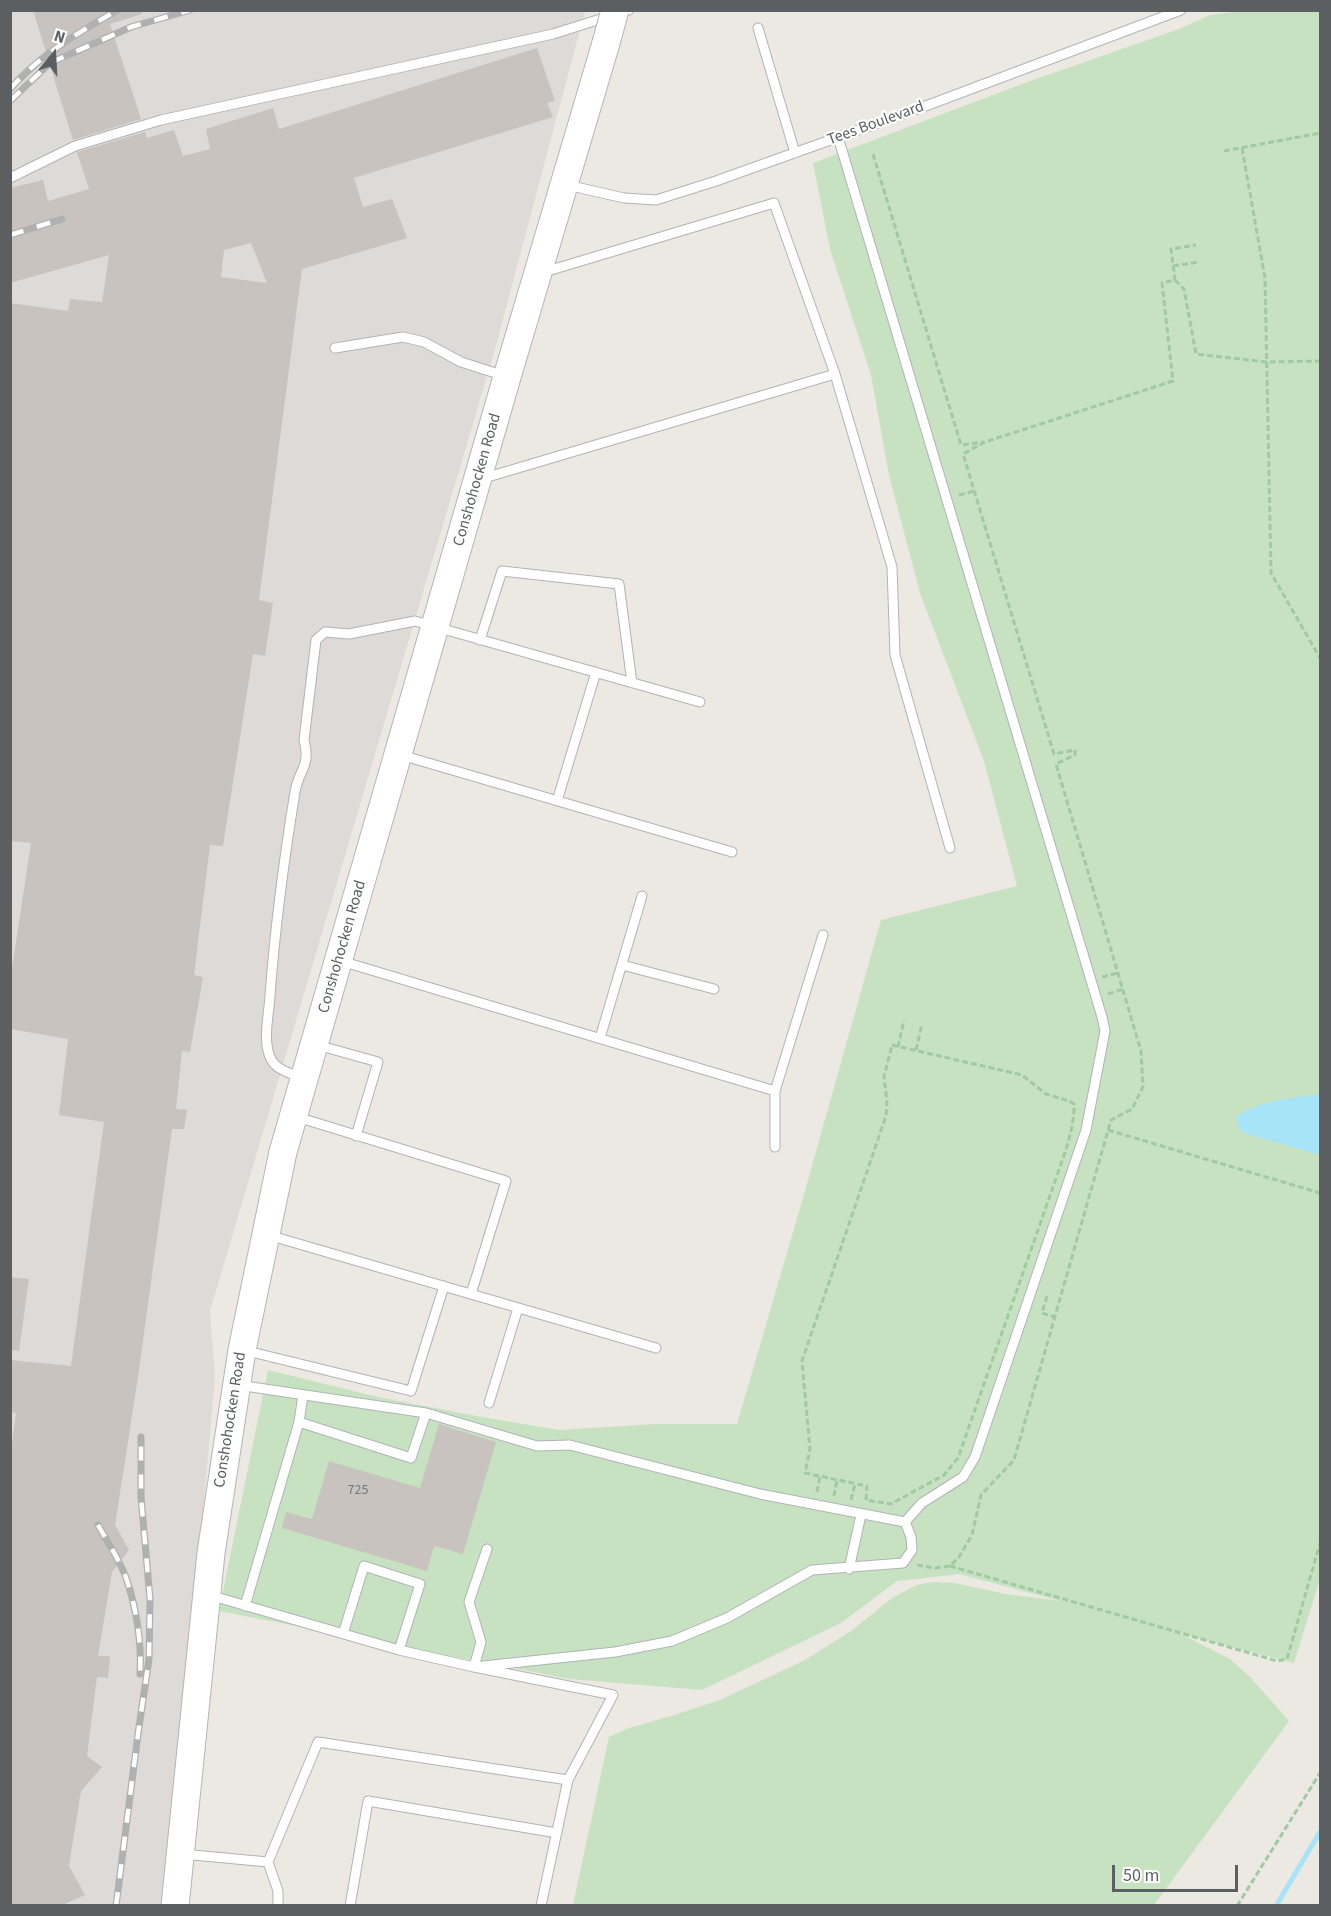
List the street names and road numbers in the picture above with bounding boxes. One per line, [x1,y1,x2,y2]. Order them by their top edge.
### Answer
street label: Tees Boulevard [825,98,927,150]
street label: Conshohocken Road [450,411,506,549]
street label: Conshohocken Road [315,878,371,1016]
street label: Conshohocken Road [211,1351,251,1489]

